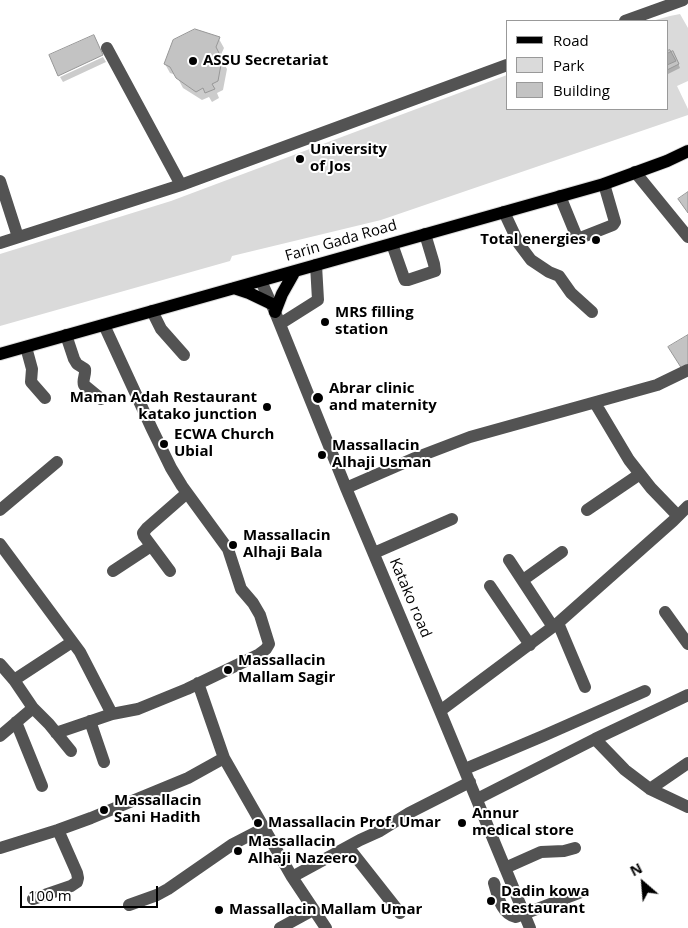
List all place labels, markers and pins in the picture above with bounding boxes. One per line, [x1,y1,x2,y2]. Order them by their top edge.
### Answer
place label: ASSU Secretariat [203,52,328,70]
marker: ASSU Secretariat [187,55,199,67]
place label: University of Jos [310,141,387,176]
marker: University of Jos [294,153,306,165]
place label: Total energies [480,231,586,249]
marker: Total energies [590,234,602,246]
place label: MRS filling station [335,304,414,339]
marker: MRS filling station [319,316,331,328]
place label: Abrar clinic and maternity [329,380,437,415]
place label: Maman Adah Restaurant katako junction [70,389,257,424]
marker: Abrar clinic and maternity [311,391,325,405]
marker: Maman Adah Restaurant katako junction [261,401,273,413]
place label: ECWA Church Ubial [174,426,274,461]
place label: Massallacin Alhaji Usman [332,437,431,472]
marker: ECWA Church Ubial [158,438,170,450]
marker: Massallacin Alhaji Usman [316,449,328,461]
place label: Massallacin Alhaji Bala [243,527,331,562]
marker: Massallacin Alhaji Bala [227,539,239,551]
place label: Massallacin Mallam Sagir [238,652,335,687]
marker: Massallacin Mallam Sagir [222,664,234,676]
place label: Massallacin Sani Hadith [114,792,202,827]
marker: Massallacin Sani Hadith [98,804,110,816]
place label: Annur medical store [472,805,574,840]
place label: Massallacin Prof. Umar [268,814,441,832]
marker: Massallacin Prof. Umar [252,817,264,829]
marker: Annur medical store [456,817,468,829]
place label: Massallacin Alhaji Nazeero [248,833,357,868]
marker: Massallacin Alhaji Nazeero [232,845,244,857]
place label: Dadin kowa Restaurant [501,883,589,918]
marker: Dadin kowa Restaurant [485,895,497,907]
place label: Massallacin Mallam Umar [229,901,422,919]
marker: Massallacin Mallam Umar [213,904,225,916]

